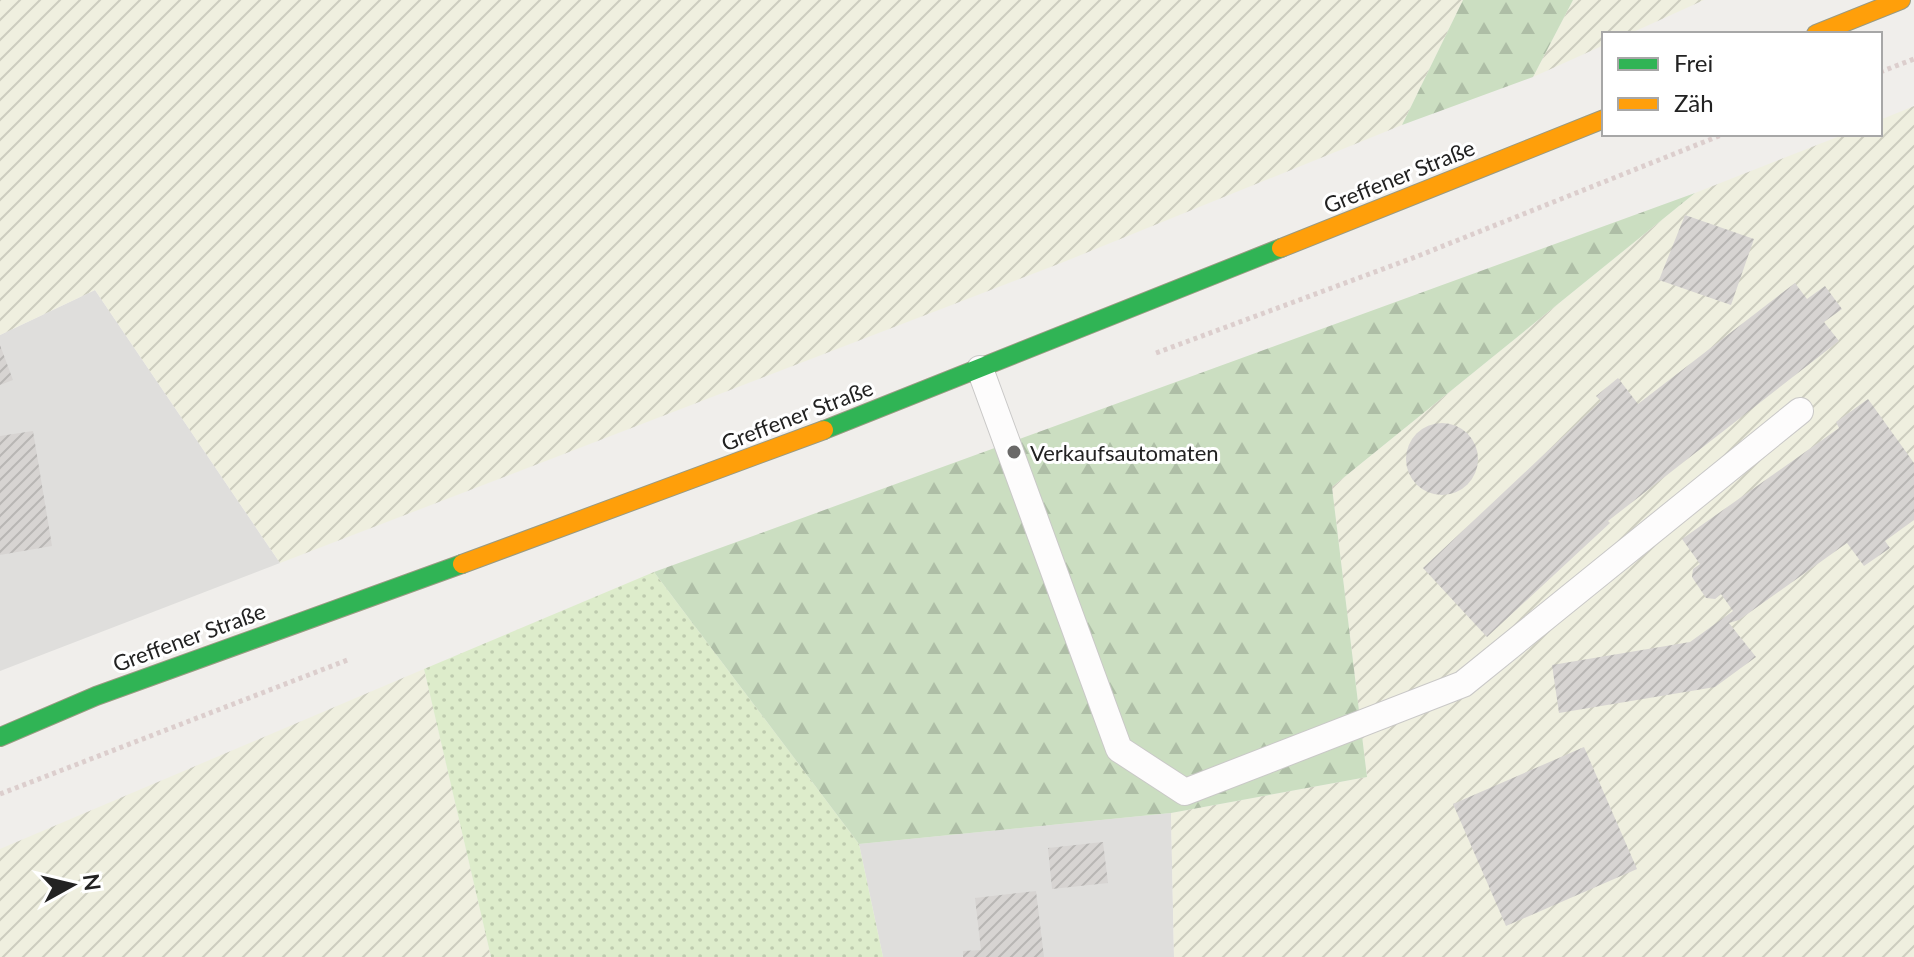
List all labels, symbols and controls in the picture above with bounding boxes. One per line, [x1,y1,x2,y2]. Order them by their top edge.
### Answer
legend [1602,32,1882,136]
text: Frei [1674,48,1713,77]
text: Zäh [1674,88,1714,117]
street label: Greffener Straße [1320,133,1478,219]
street label: Greffener Straße [717,374,877,456]
place label: Verkaufsautomaten [1030,439,1219,466]
marker: Verkaufsautomaten [1005,443,1023,461]
street label: Greffener Straße [109,597,269,677]
north arrow [32,845,112,925]
text: N [78,872,107,892]

